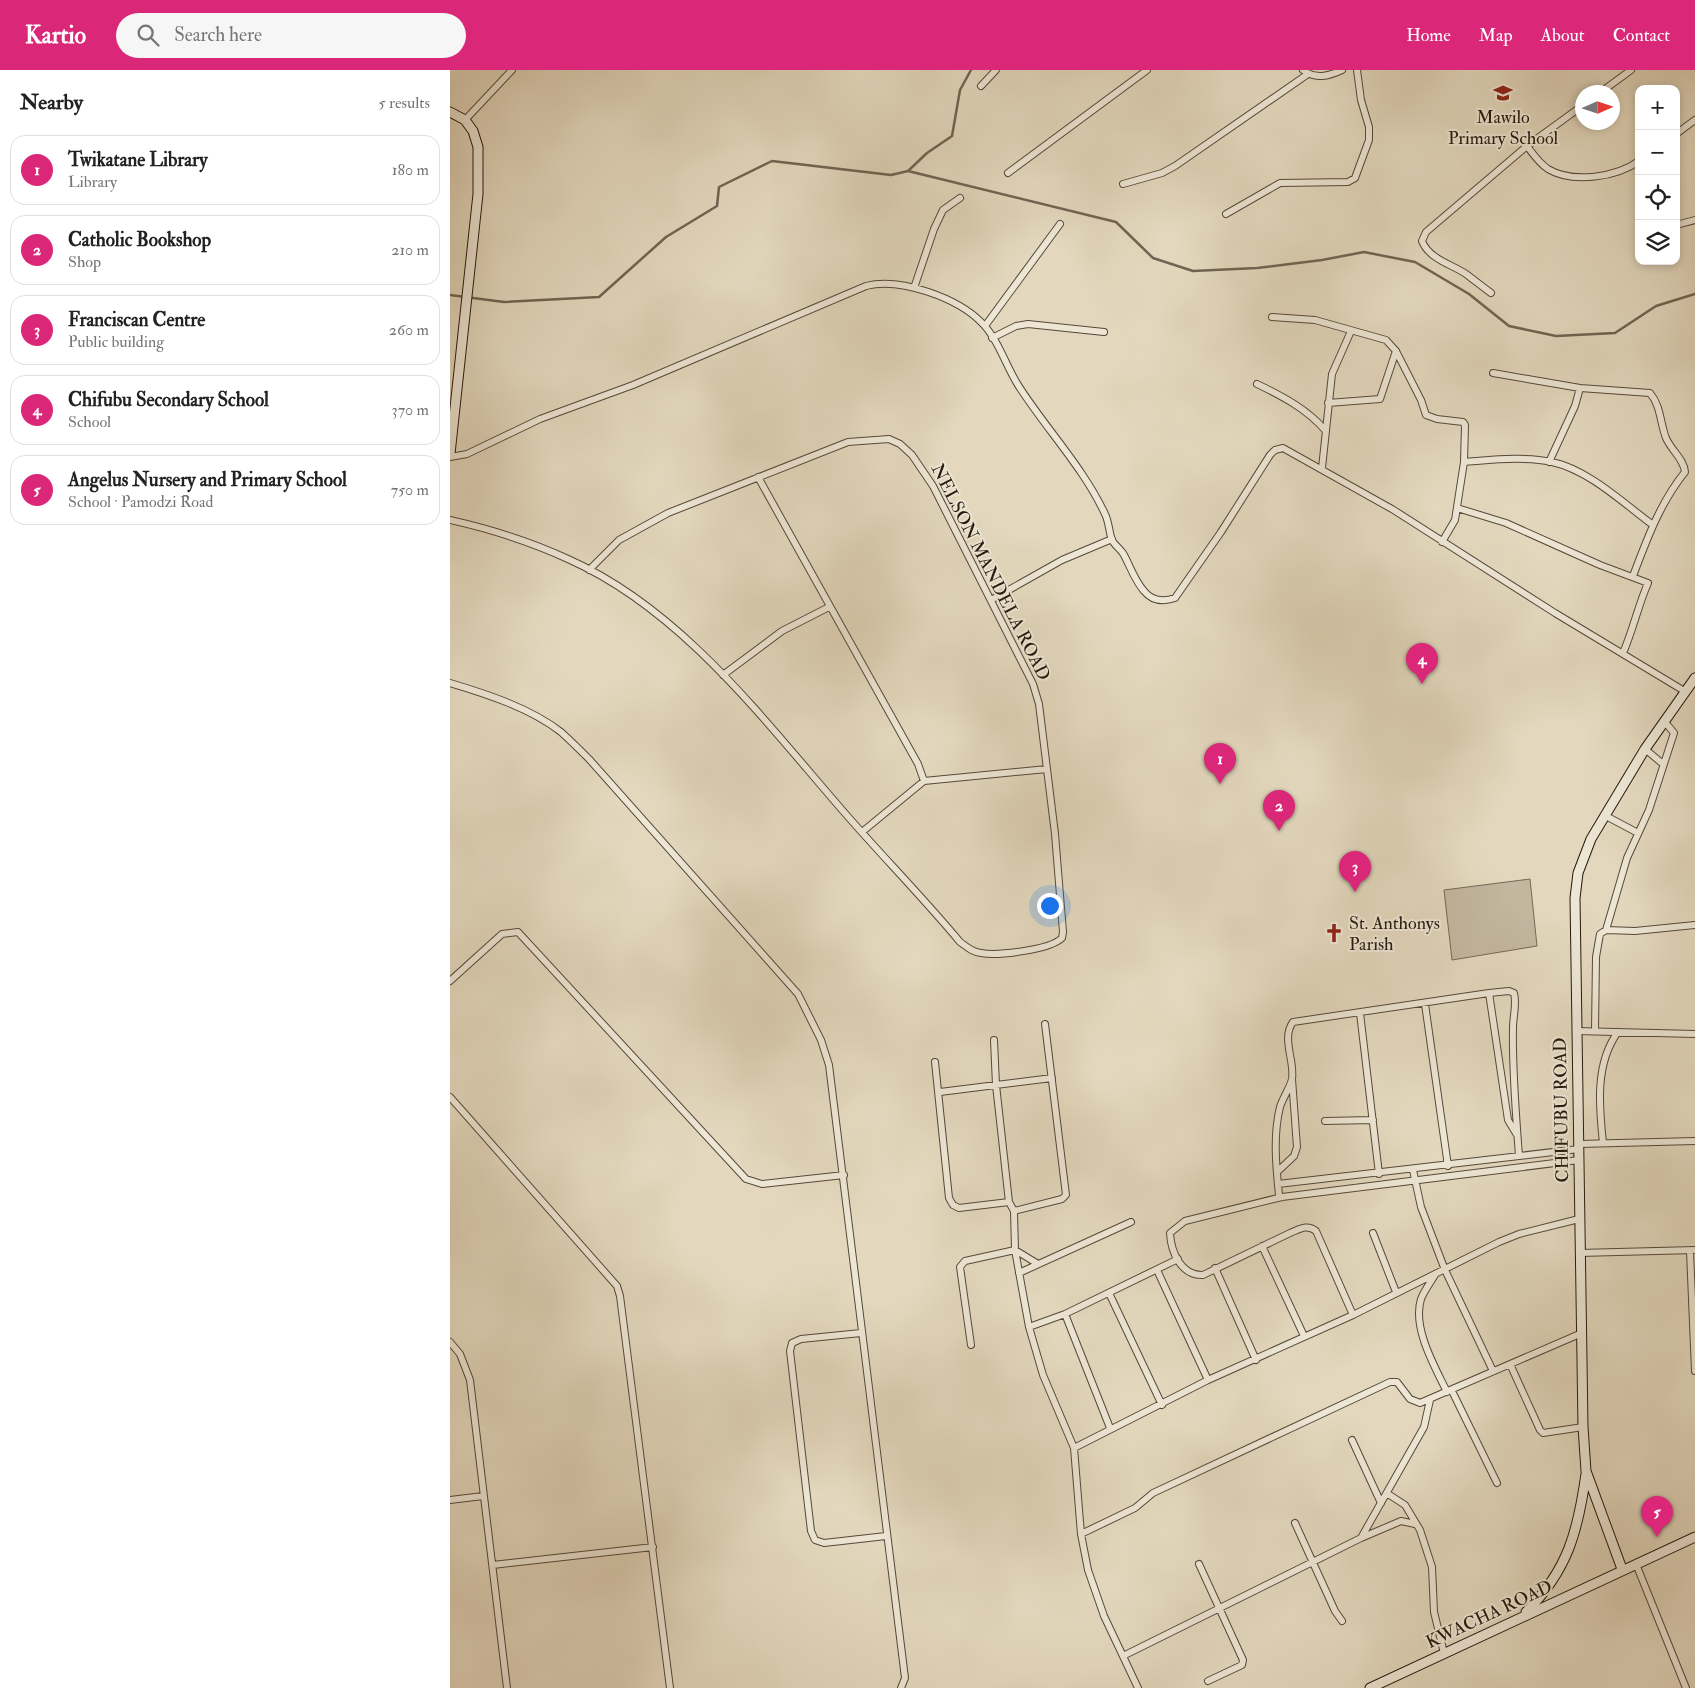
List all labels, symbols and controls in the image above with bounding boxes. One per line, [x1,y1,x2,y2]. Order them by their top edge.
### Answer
search box [116,13,466,58]
text: Kartio [25,20,86,51]
icon: search [134,21,162,49]
text: Search here [174,23,262,47]
text: Home [1406,24,1451,47]
text: Map [1479,24,1513,47]
text: About [1541,24,1585,47]
text: Contact [1613,24,1670,47]
school or university icon: Mawilo Primary School [1492,82,1514,104]
north arrow [1575,85,1620,130]
map controls [1635,85,1680,265]
button: + [1635,85,1680,130]
text: Nearby [20,89,83,116]
text: 5 results [379,93,430,113]
place label: Mawilo Primary School [1448,106,1558,150]
button: − [1635,130,1680,175]
text: Twikatane Library [68,148,208,172]
text: 1 [34,160,40,180]
text: 180 m [392,160,429,180]
text: Library [68,172,117,192]
button: locate [1635,175,1680,220]
button: layers [1635,220,1680,265]
text: Catholic Bookshop [68,228,211,252]
text: 2 [33,240,41,260]
text: 210 m [391,240,429,260]
text: Shop [68,252,101,272]
text: Franciscan Centre [68,308,205,332]
text: 3 [34,320,40,340]
text: 260 m [389,320,429,340]
text: Public building [68,332,164,352]
text: Chifubu Secondary School [68,388,269,412]
text: 4 [33,400,41,420]
text: 370 m [392,400,429,420]
text: School [68,412,111,432]
street label: NELSON MANDELA ROAD [926,460,1055,685]
text: Angelus Nursery and Primary School [68,468,347,492]
text: 5 [33,480,41,500]
text: 750 m [391,480,429,500]
text: School · Pamodzi Road [68,492,213,512]
pin: 4 [1406,643,1438,684]
pin: 1 [1204,743,1236,784]
pin: 2 [1263,790,1295,831]
pin: 3 [1339,851,1371,892]
your location [1037,893,1063,919]
place label: St. Anthonys Parish [1349,912,1440,956]
church icon: St. Anthonys Parish [1323,922,1345,944]
street label: CHIFUBU ROAD [1549,1037,1574,1183]
pin: 5 [1641,1496,1673,1537]
street label: KWACHA ROAD [1422,1575,1556,1654]

